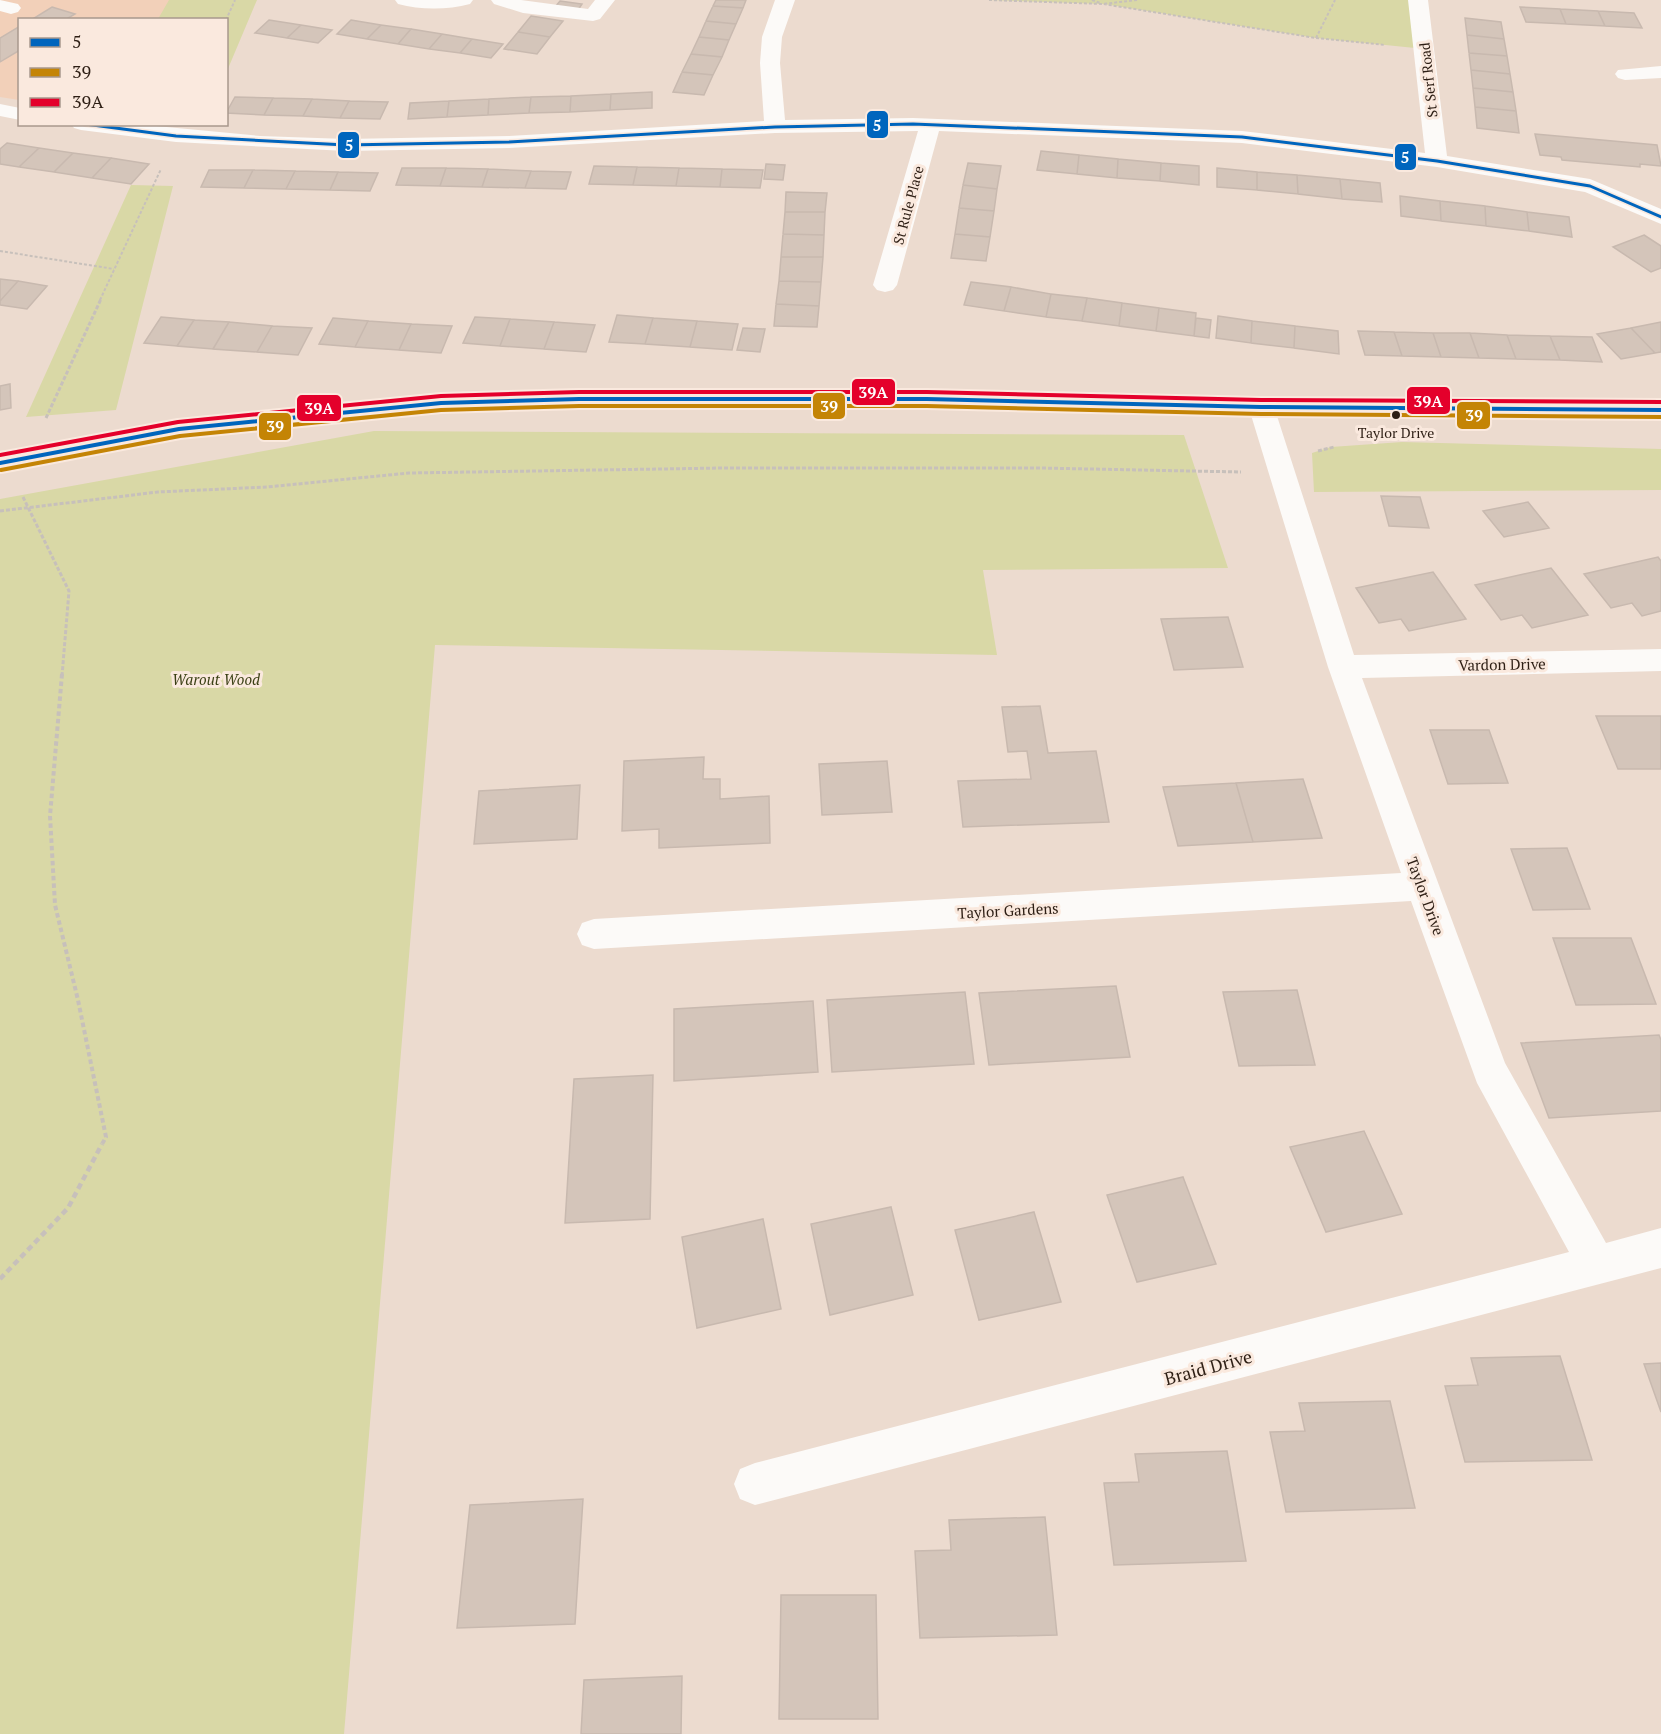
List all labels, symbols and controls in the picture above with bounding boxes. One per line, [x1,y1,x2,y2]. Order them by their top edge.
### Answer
legend [18,18,228,126]
text: 5 [72,29,82,53]
street label: St Serf Road [1415,41,1441,119]
text: 39 [72,59,91,83]
text: 39A [72,89,104,113]
line badge: 5 [866,110,889,139]
text: 5 [872,114,882,136]
line badge: 5 [337,131,360,159]
text: 5 [344,134,354,156]
line badge: 5 [1394,143,1417,171]
text: 5 [1400,146,1410,168]
street label: St Rule Place [888,164,928,246]
line badge: 39A [851,378,896,406]
text: 39A [858,381,888,403]
line badge: 39A [1406,386,1451,415]
text: 39A [1413,390,1443,412]
line badge: 39 [812,392,846,420]
line badge: 39A [296,394,342,422]
text: 39 [820,395,838,417]
text: 39A [304,397,334,419]
line badge: 39 [1456,401,1491,430]
text: 39 [1465,404,1483,426]
marker: Taylor Drive [1390,409,1402,421]
line badge: 39 [258,412,292,441]
text: 39 [266,415,284,437]
place label: Taylor Drive [1358,423,1434,442]
street label: Vardon Drive [1458,653,1546,675]
park label: Warout Wood [172,669,261,689]
street label: Taylor Drive [1403,854,1449,938]
street label: Taylor Gardens [957,897,1059,923]
street label: Braid Drive [1162,1344,1254,1390]

